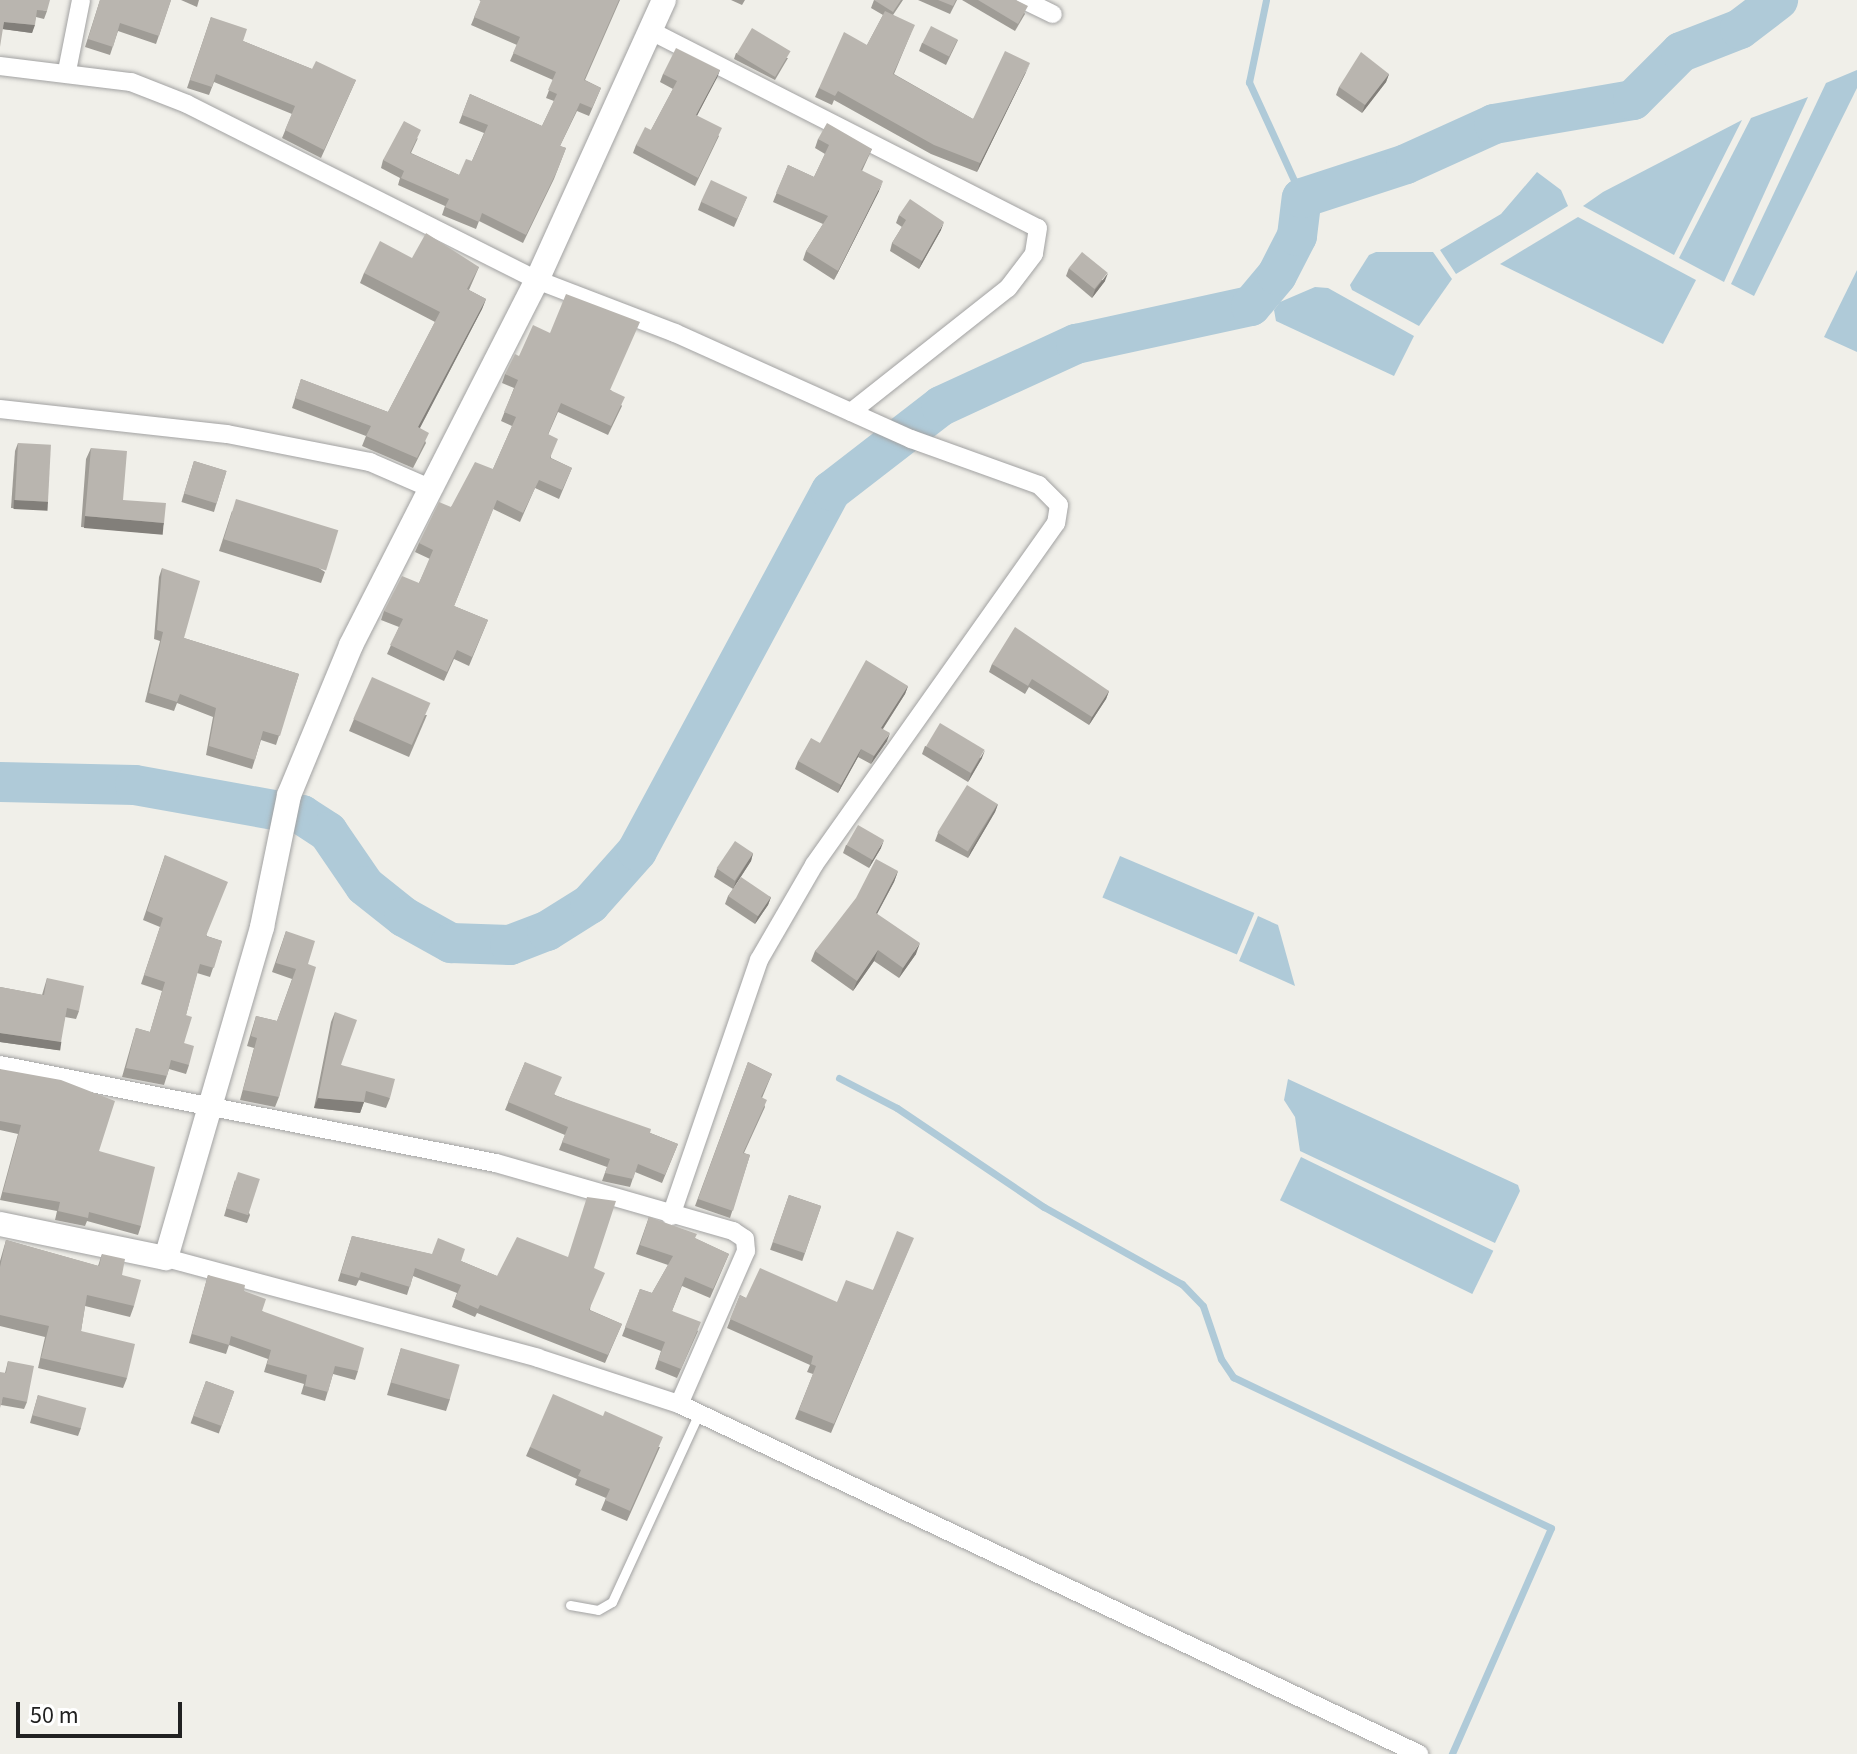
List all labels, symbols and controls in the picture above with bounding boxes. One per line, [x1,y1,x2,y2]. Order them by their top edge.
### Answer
scale bar [20,1686,186,1736]
text: 50 m [30,1698,79,1733]

